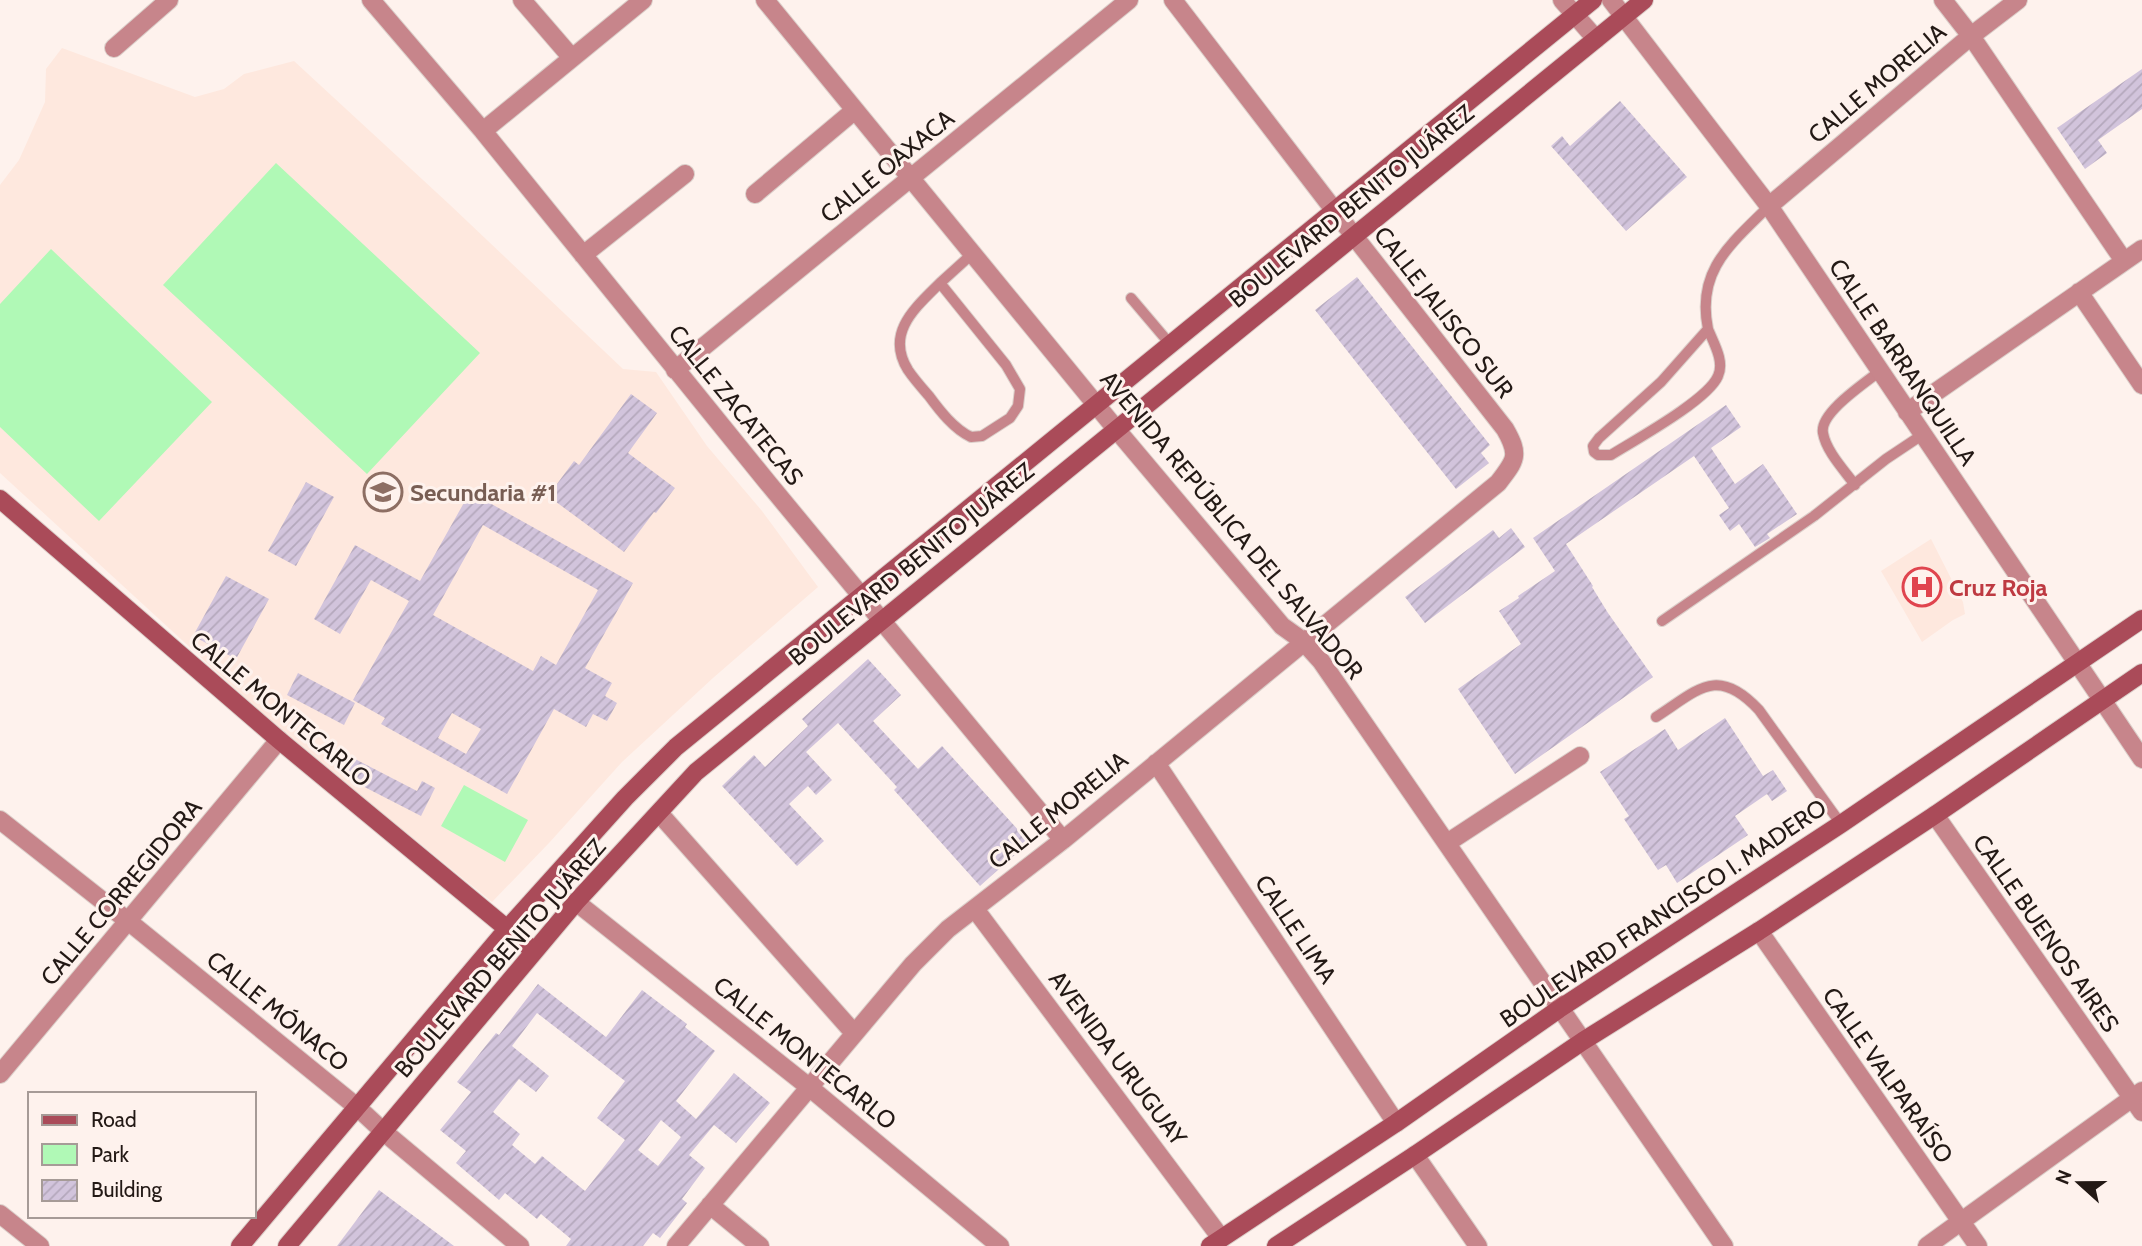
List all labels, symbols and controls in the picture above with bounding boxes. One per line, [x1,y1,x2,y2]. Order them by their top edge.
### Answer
street label: CALLE MORELIA [1802,17,1952,149]
street label: BOULEVARD BENITO JUÁREZ [1223,98,1480,314]
street label: CALLE OAXACA [814,103,960,229]
street label: CALLE JALISCO SUR [1368,220,1520,404]
street label: CALLE BARRANQUILLA [1823,253,1983,471]
street label: CALLE ZACATECAS [663,319,809,491]
street label: AVENIDA REPÚBLICA DEL SALVADOR [1094,365,1370,685]
street label: BOULEVARD BENITO JUÁREZ [783,456,1040,672]
school or university icon: Secundaria #1 [362,471,404,513]
place label: Secundaria #1 [410,478,556,507]
hospital icon: Cruz Roja [1901,566,1943,608]
place label: Cruz Roja [1949,573,2048,602]
street label: CALLE MONTECARLO [185,625,377,793]
street label: CALLE MORELIA [982,745,1134,875]
street label: CALLE CORREGIDORA [34,793,208,991]
street label: BOULEVARD FRANCISCO I. MADERO [1494,793,1832,1033]
street label: CALLE BUENOS AIRES [1967,829,2125,1037]
street label: BOULEVARD BENITO JUÁREZ [388,832,612,1083]
street label: CALLE LIMA [1249,869,1343,989]
street label: CALLE MÓNACO [201,945,355,1077]
street label: AVENIDA URUGUAY [1043,965,1193,1151]
street label: CALLE MONTECARLO [708,970,902,1136]
street label: CALLE VALPARAÍSO [1816,981,1960,1169]
legend [28,1092,256,1218]
text: Road [91,1107,137,1132]
text: Park [91,1142,129,1167]
north arrow [2044,1148,2114,1218]
text: N [2050,1167,2077,1187]
text: Building [91,1177,163,1202]

